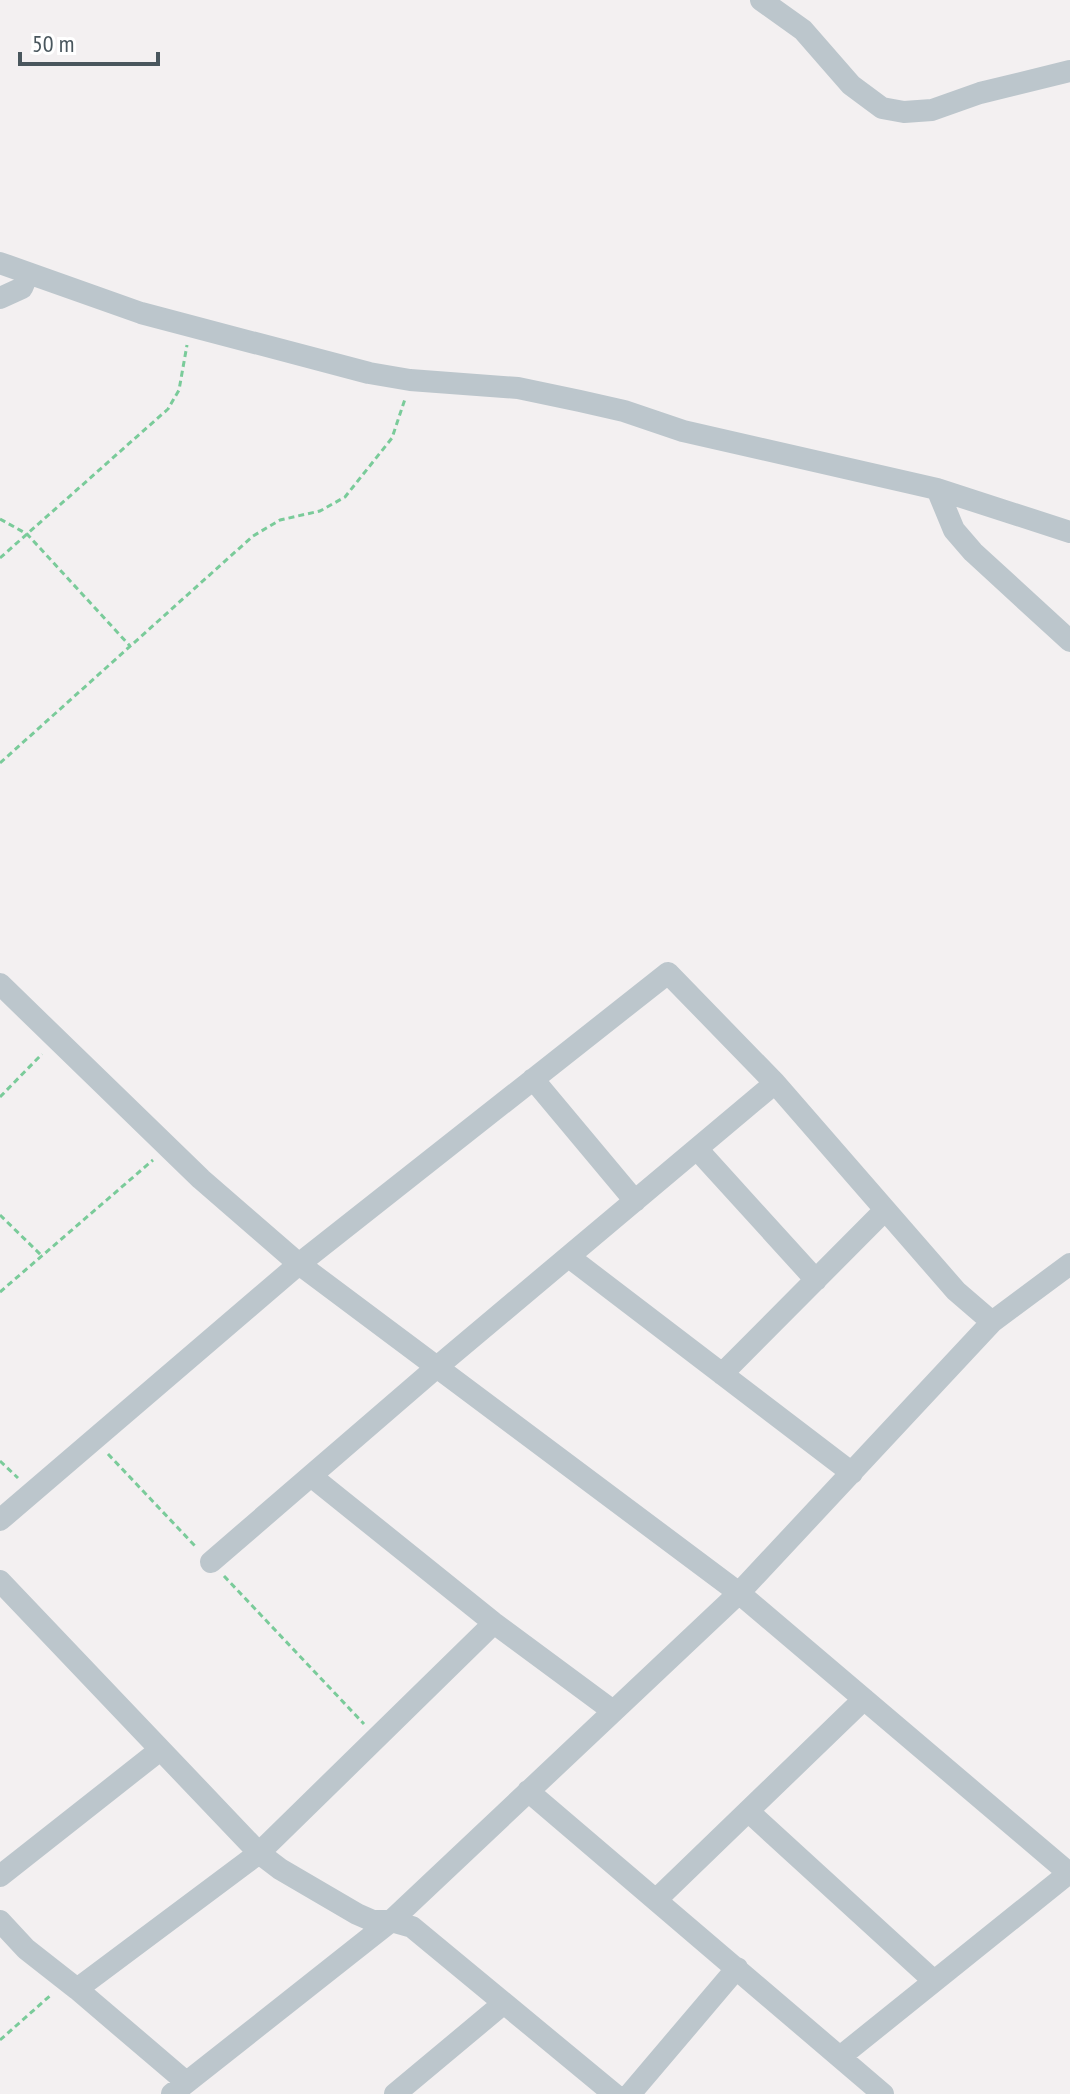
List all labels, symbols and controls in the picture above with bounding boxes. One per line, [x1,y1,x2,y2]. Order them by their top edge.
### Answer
scale bar [20,16,158,66]
text: 50 m [32,28,74,59]

